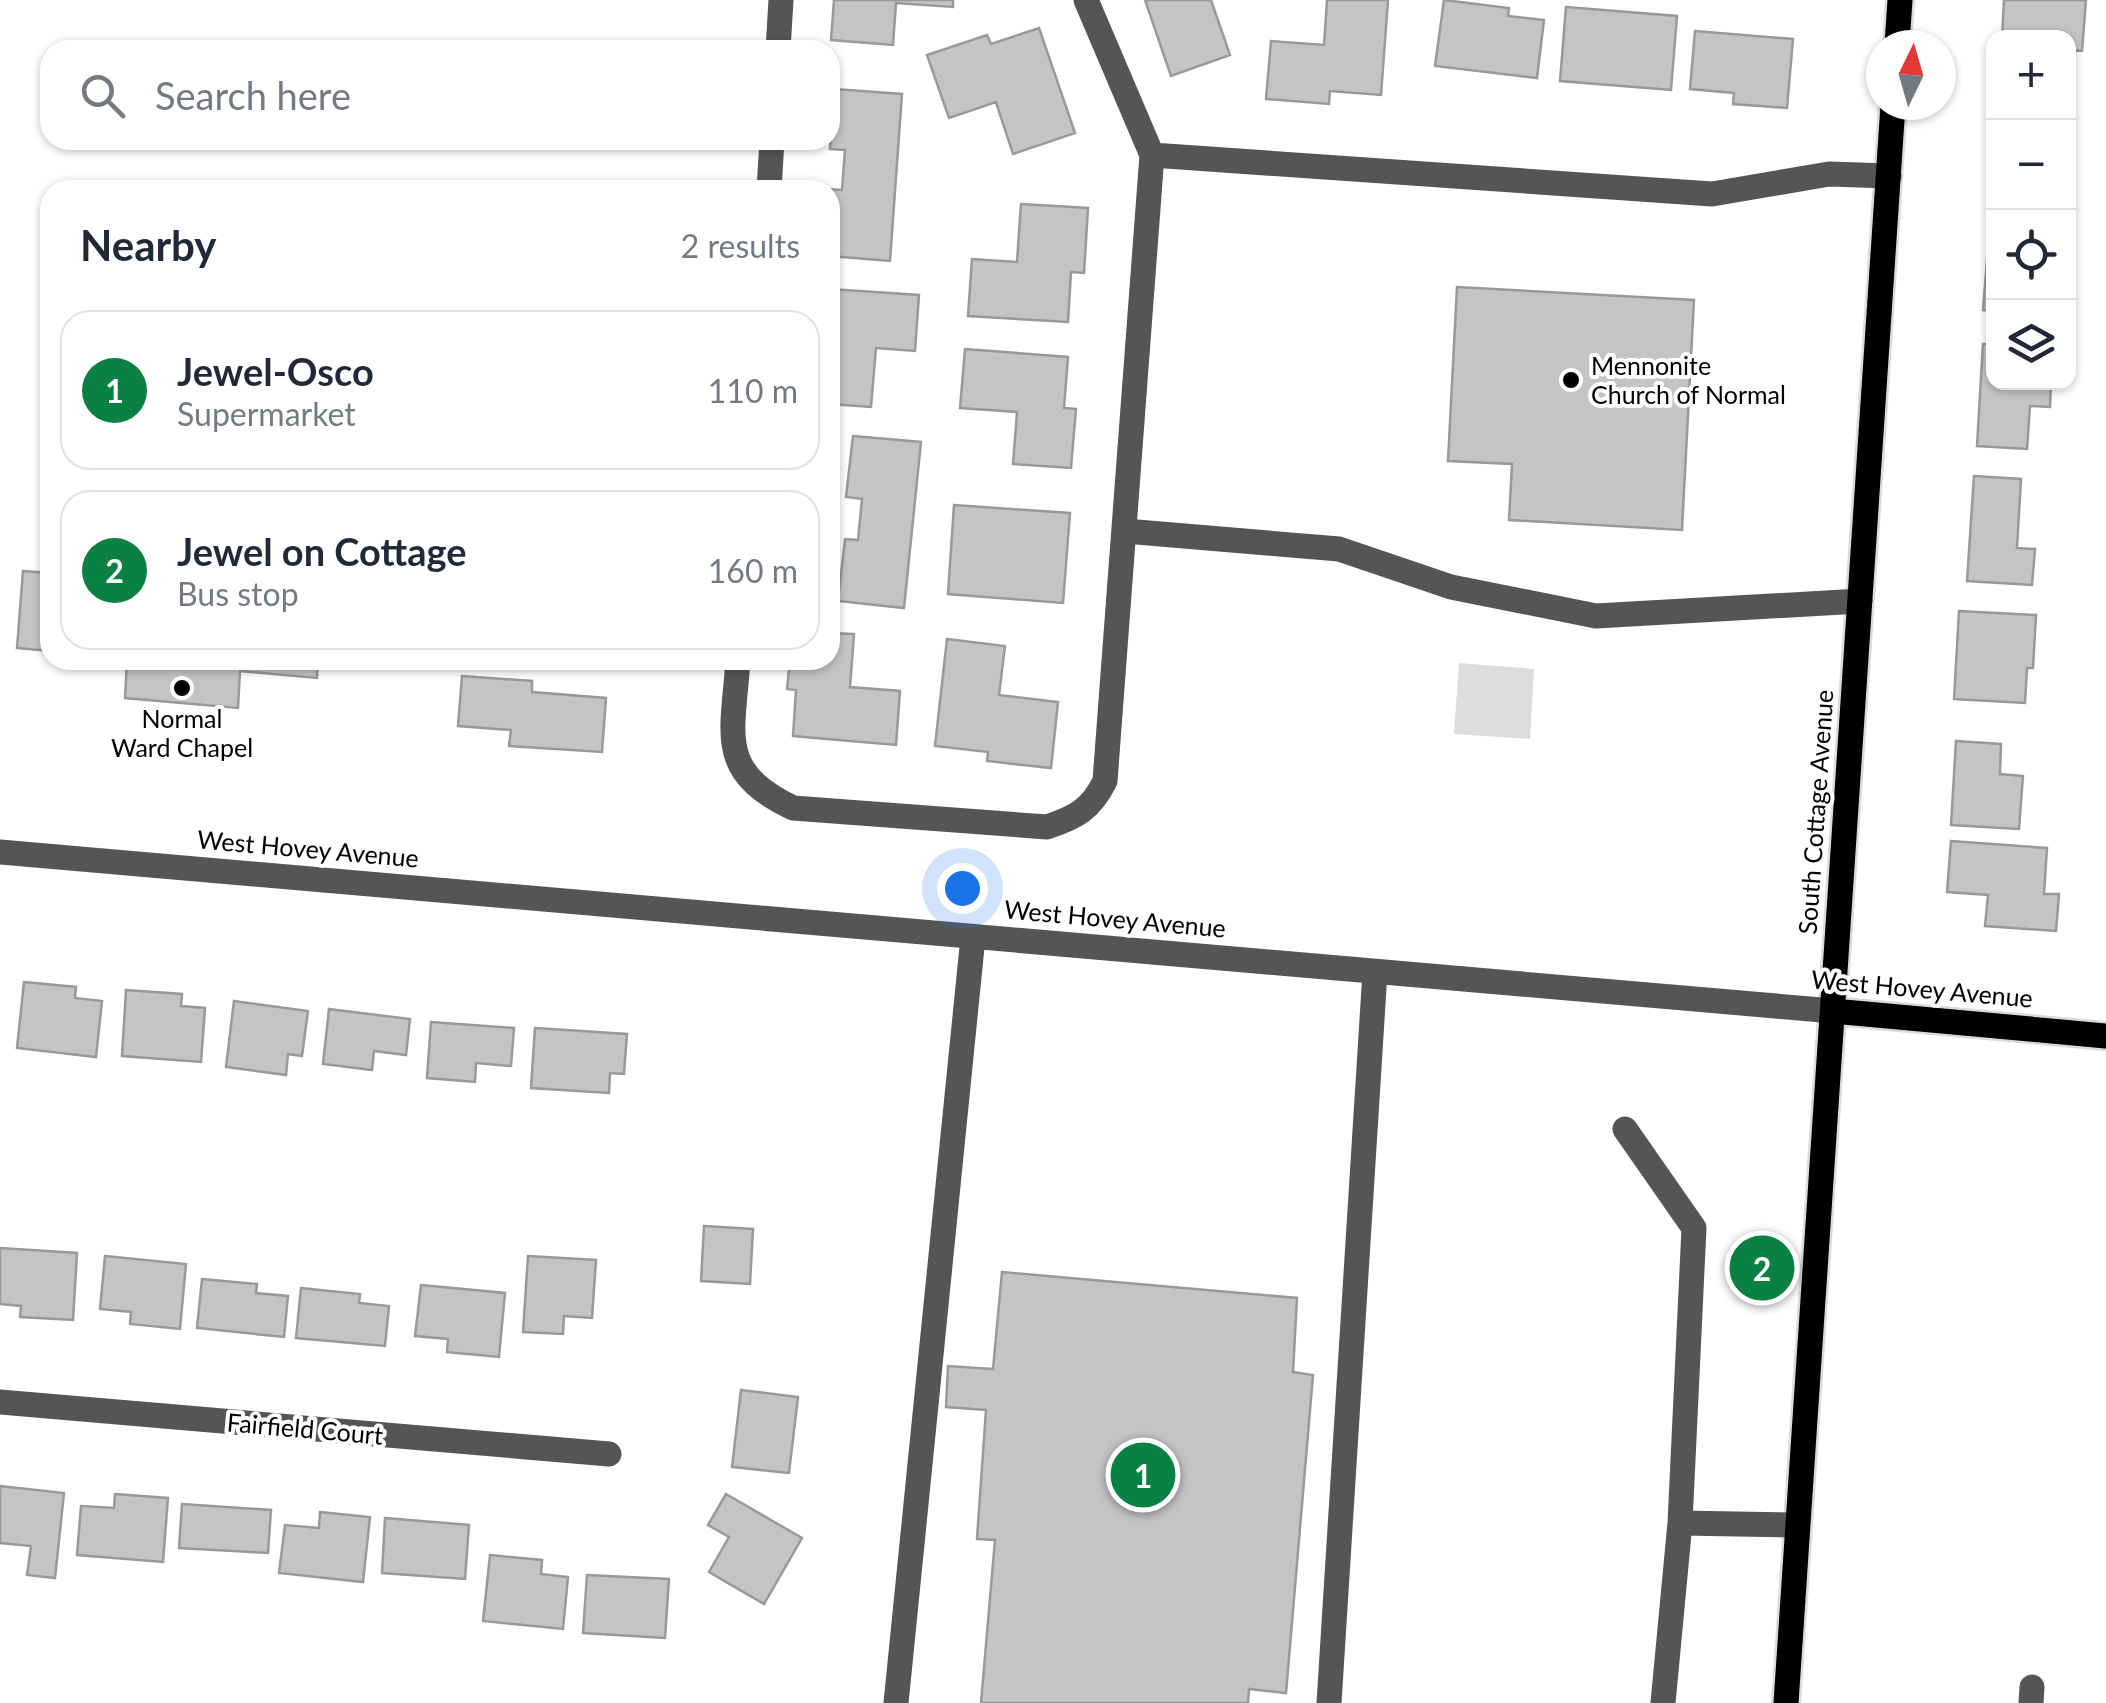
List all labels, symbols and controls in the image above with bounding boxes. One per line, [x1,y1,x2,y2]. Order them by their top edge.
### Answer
north arrow [1866,30,1956,120]
map controls [1986,30,2076,390]
button: + [1986,30,2076,120]
search box [40,40,840,150]
icon: search [75,68,130,123]
text: Search here [155,72,351,118]
button: − [1986,120,2076,210]
button: locate [1986,210,2076,300]
text: Nearby [80,220,217,270]
text: 2 results [681,226,800,265]
button: layers [1986,300,2076,390]
text: Jewel-Osco [177,348,374,394]
place label: Mennonite Church of Normal [1591,350,1786,409]
marker: Mennonite Church of Normal [1560,369,1582,391]
text: 1 [105,371,124,410]
text: 110 m [708,371,798,410]
text: Supermarket [177,394,356,433]
text: Jewel on Cottage [177,528,467,574]
text: 2 [105,551,124,590]
text: 160 m [708,551,798,590]
text: Bus stop [177,574,299,613]
marker: Normal Ward Chapel [171,677,193,699]
street label: South Cottage Avenue [1791,689,1839,935]
place label: Normal Ward Chapel [111,703,253,762]
street label: West Hovey Avenue [196,823,420,873]
your location [937,863,988,914]
street label: West Hovey Avenue [1003,893,1227,943]
street label: West Hovey Avenue [1810,963,2034,1013]
pin: 2 [1730,1230,1794,1306]
street label: Fairfield Court [226,1406,384,1450]
pin: 1 [1110,1438,1176,1512]

